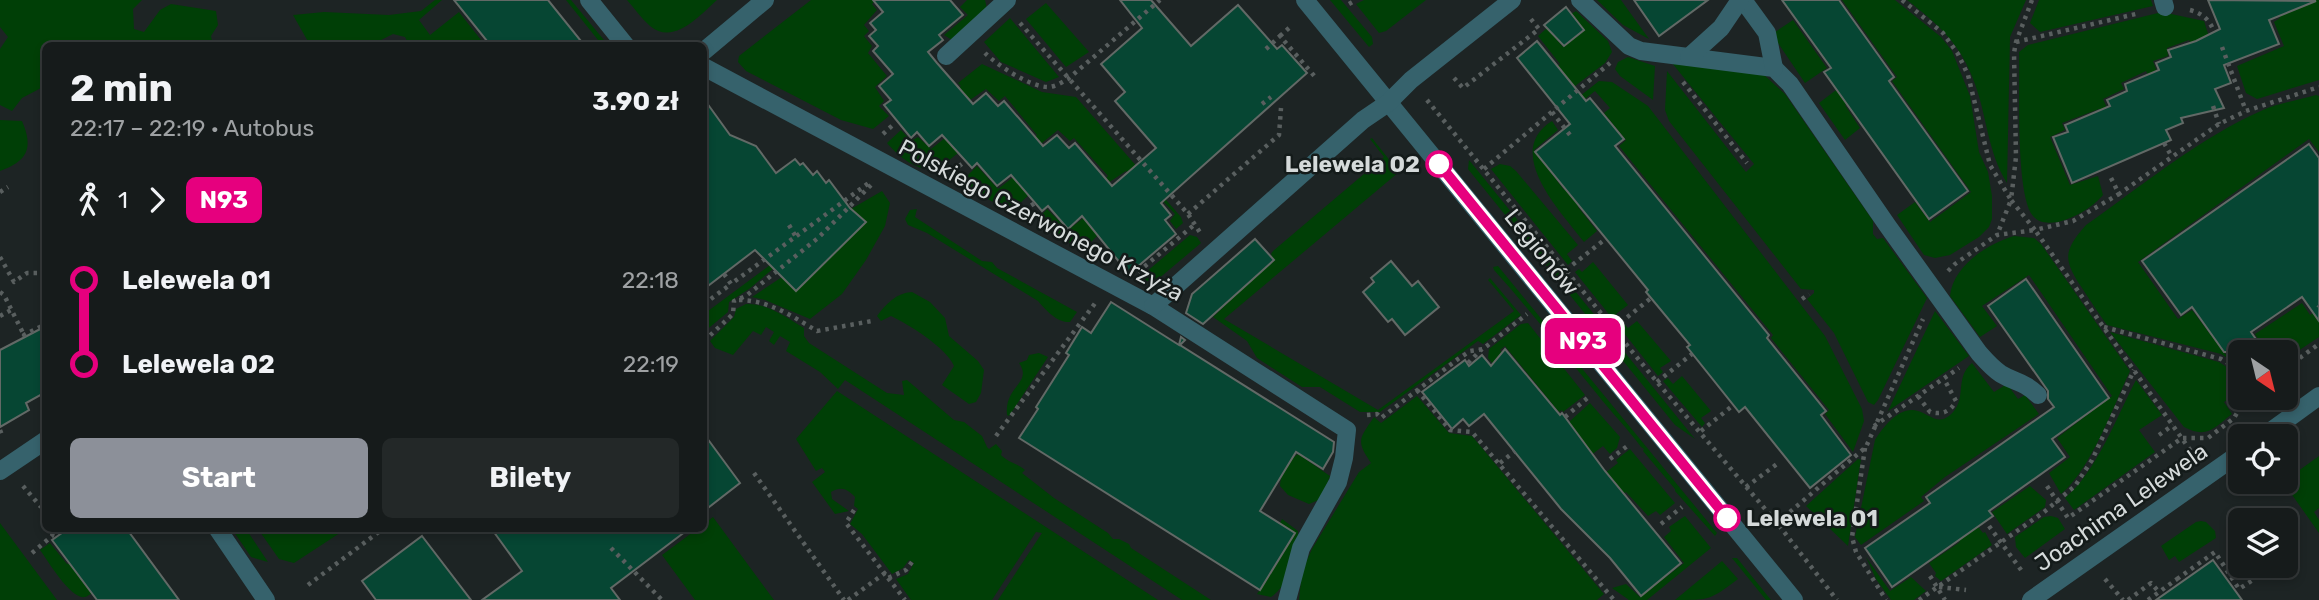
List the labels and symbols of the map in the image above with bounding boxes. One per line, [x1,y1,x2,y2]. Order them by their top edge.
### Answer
street label: Polskiego Czerwonego Krzyża [894,133,1188,307]
place label: Lelewela 02 [1285,150,1420,178]
marker: Lelewela 02 [1426,151,1452,177]
street label: Legionów [1499,203,1585,301]
line badge: N93 [1543,318,1623,364]
north arrow [2228,340,2298,410]
street label: Joachima Lelewela [2029,437,2213,577]
place label: Lelewela 01 [1746,504,1878,532]
marker: Lelewela 01 [1714,505,1740,531]

